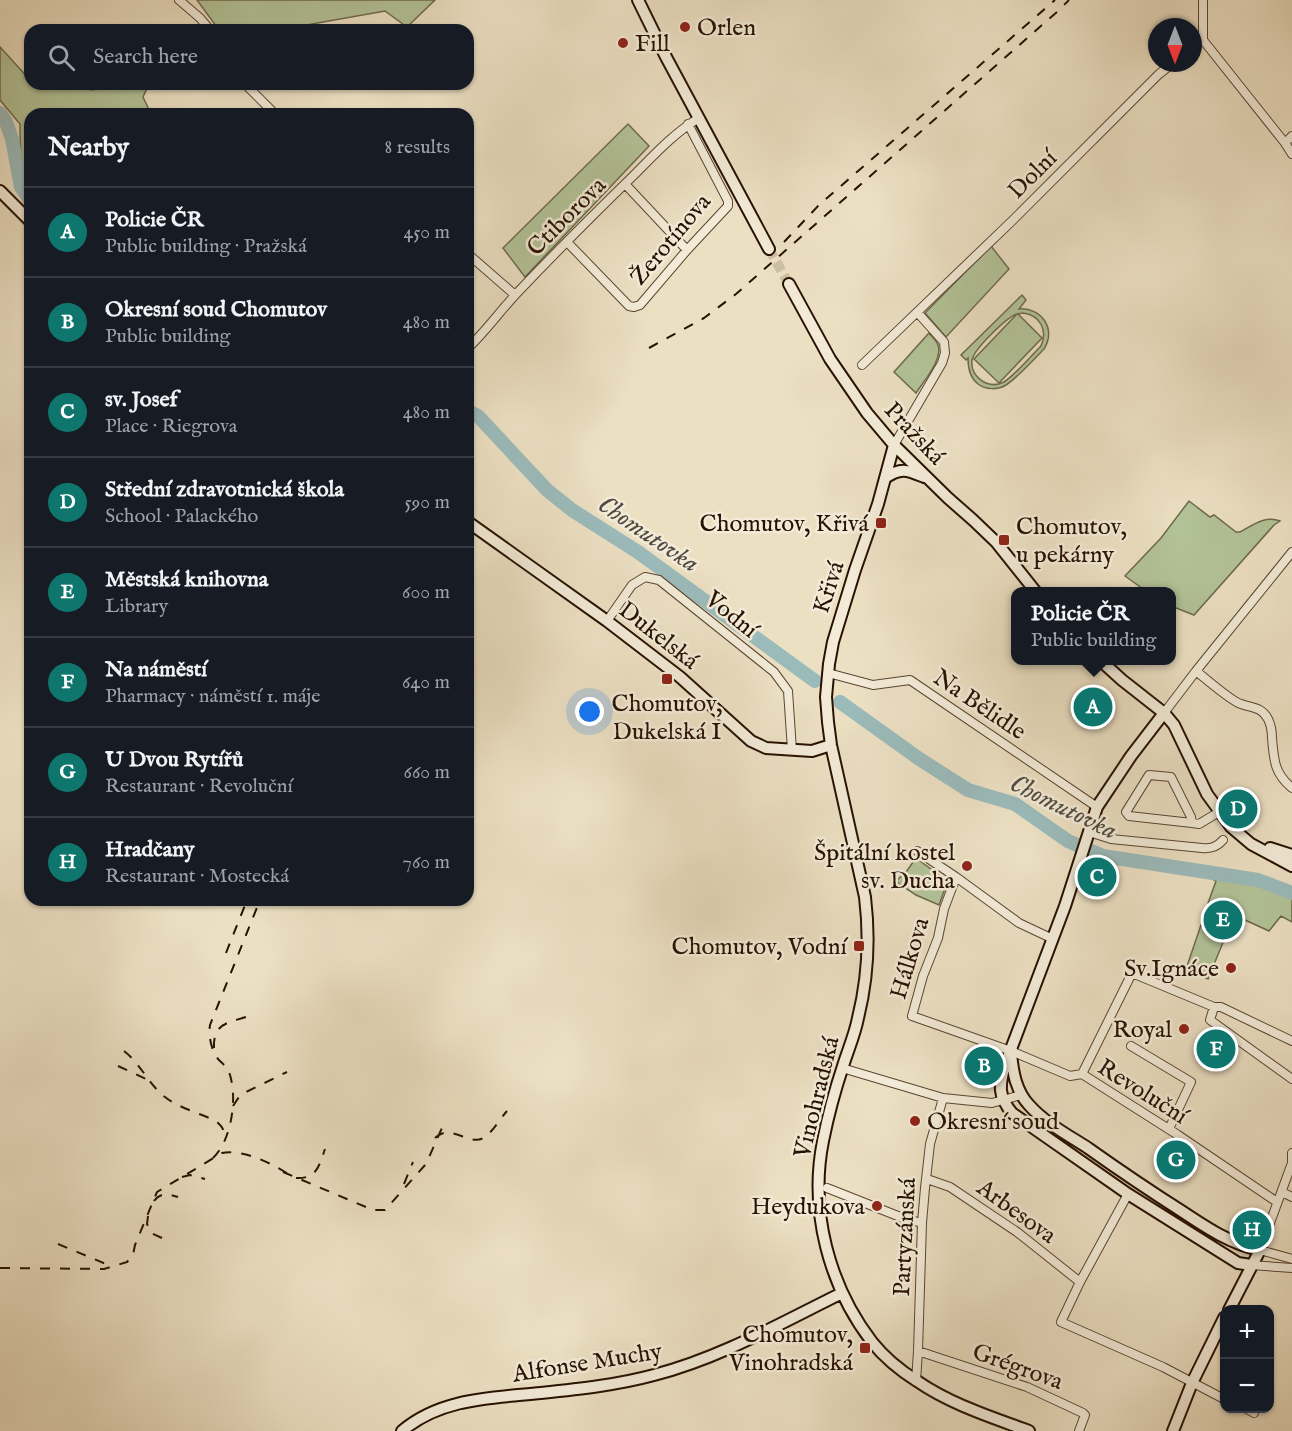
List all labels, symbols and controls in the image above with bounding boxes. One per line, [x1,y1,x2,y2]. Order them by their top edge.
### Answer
place label: Orlen [697,13,756,44]
north arrow [1148,18,1202,72]
marker: Orlen [678,20,692,34]
search box [24,24,474,90]
place label: Fill [635,29,670,60]
marker: Fill [616,36,630,50]
icon: search [45,41,78,74]
text: Search here [93,43,198,71]
text: Nearby [48,131,129,164]
text: 8 results [384,135,450,160]
street label: Dolní [1002,143,1066,206]
street label: Ctiborova [521,170,614,263]
street label: Žerotínova [624,187,719,292]
text: Policie ČR [105,206,203,234]
text: A [61,220,74,245]
text: 450 m [403,220,450,245]
text: Public building · Pražská [105,234,307,259]
text: Okresní soud Chomutov [105,296,327,324]
text: B [61,310,74,335]
text: 480 m [403,310,450,335]
text: Public building [105,324,230,349]
text: sv. Josef [105,386,177,414]
street label: Pražská [877,396,952,473]
text: C [60,400,75,425]
text: 480 m [403,400,450,425]
text: Place · Riegrova [105,414,237,439]
text: Střední zdravotnická škola [105,476,344,504]
water label: Chomutovka [591,488,705,580]
text: D [59,490,76,515]
text: 590 m [404,490,450,515]
text: School · Palackého [105,504,258,529]
place label: Chomutov, Křivá [700,509,870,540]
place label: Chomutov, u pekárny [1016,512,1127,571]
marker: Chomutov, Křivá [874,516,888,530]
marker: Chomutov, u pekárny [997,533,1011,547]
street label: Křivá [806,557,853,618]
text: Městská knihovna [105,566,268,594]
text: E [61,580,74,605]
text: 600 m [402,580,450,605]
street label: Vodní [697,584,765,647]
popup [1011,587,1176,665]
text: Library [105,594,168,619]
street label: Dukelská [612,595,705,678]
text: Policie ČR [1031,600,1129,628]
text: Public building [1031,628,1156,653]
text: Na náměstí [105,656,207,684]
street label: Na Bělidle [927,663,1032,748]
text: F [61,670,74,695]
text: 640 m [402,670,450,695]
marker: Chomutov, Dukelská I [660,672,674,686]
text: Pharmacy · náměstí 1. máje [105,684,320,709]
pin: A [1074,684,1112,730]
place label: Chomutov, Dukelská I [612,689,722,748]
your location [575,697,604,726]
text: U Dvou Rytířů [105,746,243,774]
text: G [60,760,75,785]
text: 660 m [403,760,450,785]
water label: Chomutovka [1004,767,1122,847]
text: Restaurant · Revoluční [105,774,293,799]
pin: D [1218,786,1258,832]
text: Hradčany [105,836,195,864]
place label: Špitální kostel sv. Ducha [814,838,956,897]
text: H [59,850,76,875]
text: 760 m [403,850,450,875]
pin: C [1078,854,1116,900]
marker: Špitální kostel sv. Ducha [960,859,974,873]
text: Restaurant · Mostecká [105,864,289,889]
pin: E [1204,898,1242,942]
street label: Hálkova [883,913,938,1003]
place label: Chomutov, Vodní [672,932,849,963]
marker: Chomutov, Vodní [852,939,866,953]
place label: Sv.Ignáce [1124,954,1219,985]
marker: Sv.Ignáce [1224,961,1238,975]
place label: Royal [1113,1015,1172,1046]
marker: Royal [1177,1022,1191,1036]
pin: F [1196,1026,1236,1072]
street label: Vinohradská [787,1033,848,1162]
pin: B [964,1044,1004,1088]
street label: Revoluční [1091,1052,1195,1133]
place label: Okresní soud [927,1107,1059,1138]
marker: Okresní soud [908,1114,922,1128]
pin: G [1156,1138,1196,1182]
street label: Arbesova [969,1172,1063,1252]
street label: Partyzánská [887,1176,924,1297]
place label: Heydukova [751,1192,866,1223]
marker: Heydukova [870,1199,884,1213]
pin: H [1232,1208,1272,1252]
map controls [1220,1305,1274,1413]
button: + [1220,1305,1274,1359]
place label: Chomutov, Vinohradská [728,1320,854,1379]
street label: Alfonse Muchy [509,1336,664,1391]
street label: Grégrova [968,1337,1068,1398]
marker: Chomutov, Vinohradská [858,1341,872,1355]
button: − [1220,1359,1274,1413]

